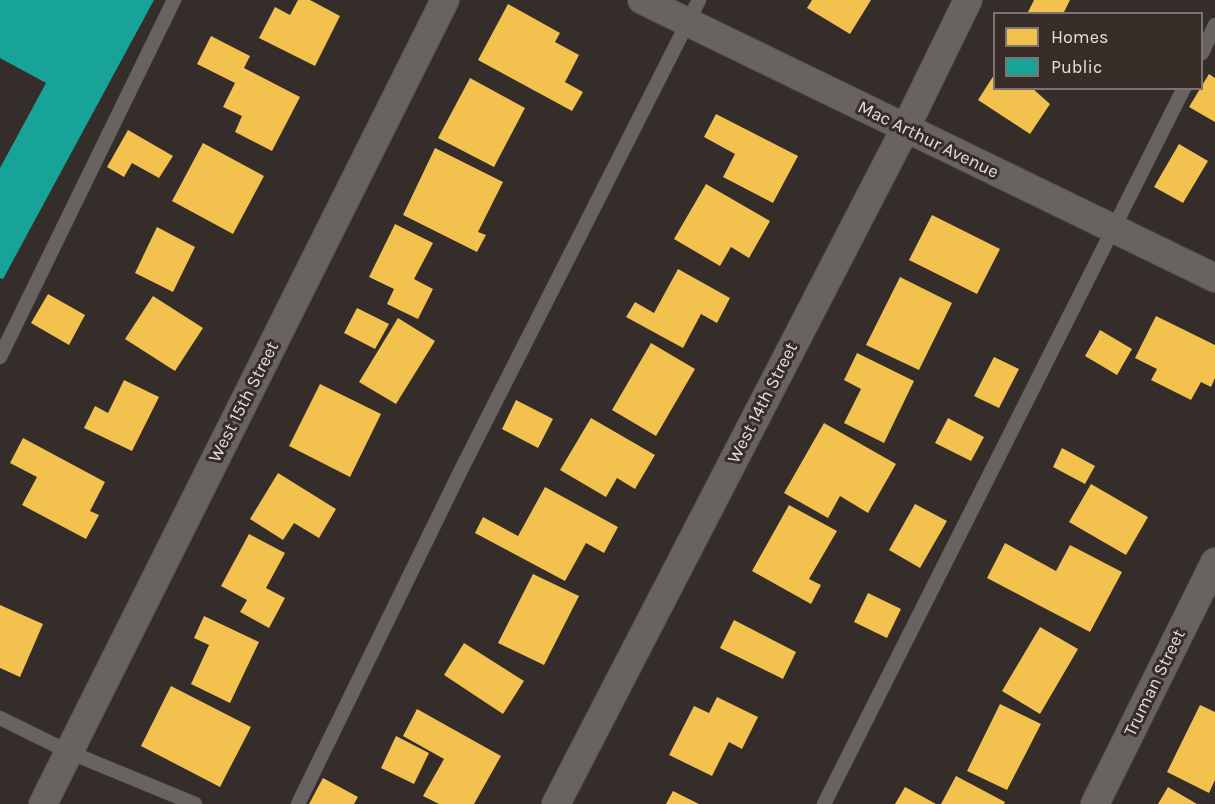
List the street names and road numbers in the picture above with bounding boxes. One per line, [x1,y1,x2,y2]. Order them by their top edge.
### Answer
street label: Mac Arthur Avenue [854,97,1002,183]
street label: West 15th Street [204,338,284,466]
street label: West 14th Street [723,339,803,467]
street label: Truman Street [1120,626,1190,740]

